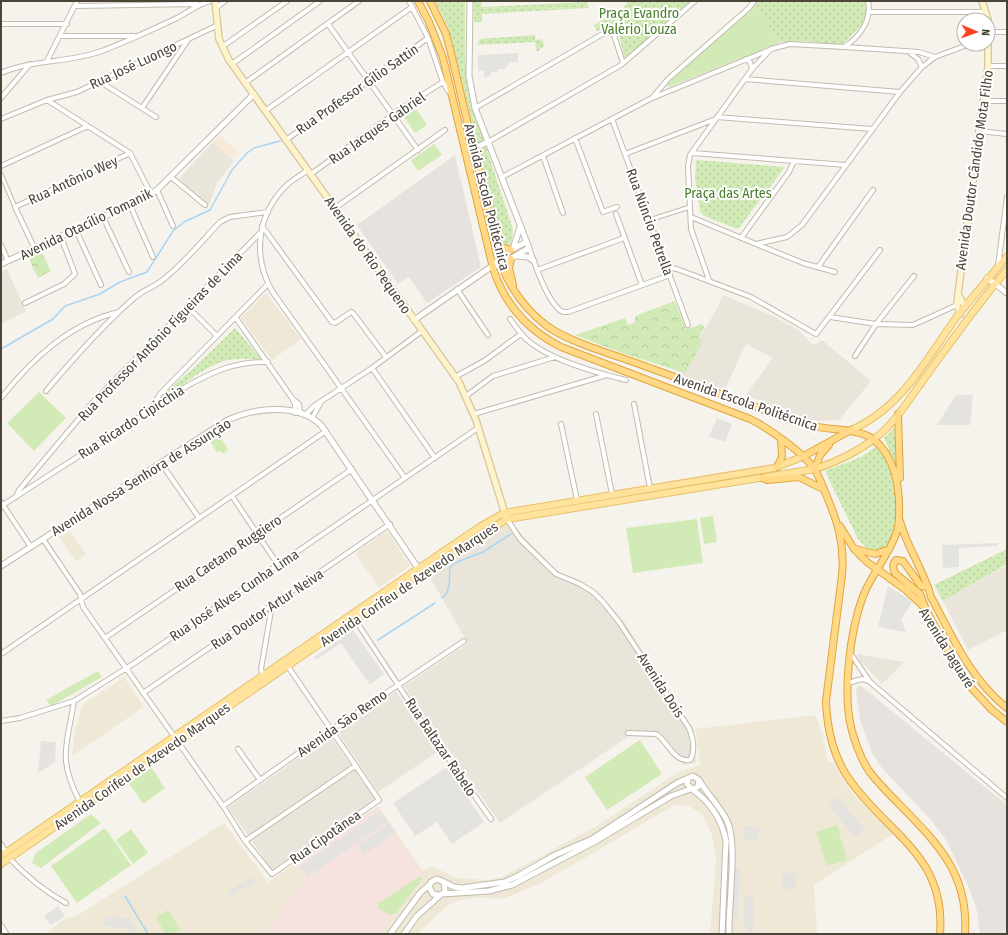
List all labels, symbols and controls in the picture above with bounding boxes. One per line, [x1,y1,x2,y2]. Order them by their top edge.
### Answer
park label: Praça Evandro Valério Louza [599,5,679,38]
north arrow [956,12,996,52]
text: N [979,29,992,36]
street label: Rua José Luongo [87,38,180,93]
street label: Rua Professor Gílio Sattin [293,41,422,138]
street label: Avenida Doutor Cândido Mota Filho [952,69,997,271]
street label: Rua Jacques Gabriel [326,89,429,168]
street label: Avenida Escola Politécnica [460,122,513,272]
street label: Rua Antônio Wey [26,152,121,209]
street label: Rua Núncio Petrella [622,166,677,278]
street label: Avenida Otacílio Tomanik [17,185,155,264]
park label: Praça das Artes [684,185,772,202]
street label: Avenida do Rio Pequeno [321,193,415,317]
street label: Rua Professor Antônio Figueiras de Lima [75,248,246,425]
street label: Avenida Escola Politécnica [672,370,820,435]
street label: Rua Ricardo Cipicchia [75,382,187,463]
street label: Avenida Nossa Senhora de Assunção [48,415,234,540]
street label: Rua Caetano Ruggiero [171,511,285,596]
street label: Avenida Corifeu de Azevedo Marques [317,518,501,650]
street label: Rua José Alves Cunha Lima [166,546,302,645]
street label: Rua Doutor Artur Neiva [208,565,327,653]
street label: Avenida Jaguaré [915,605,978,692]
street label: Avenida Dois [633,650,688,721]
street label: Avenida São Remo [294,686,391,761]
street label: Rua Baltazar Rabelo [401,695,480,800]
street label: Avenida Corifeu de Azevedo Marques [51,699,234,834]
street label: Rua Cipotânea [286,807,364,868]

